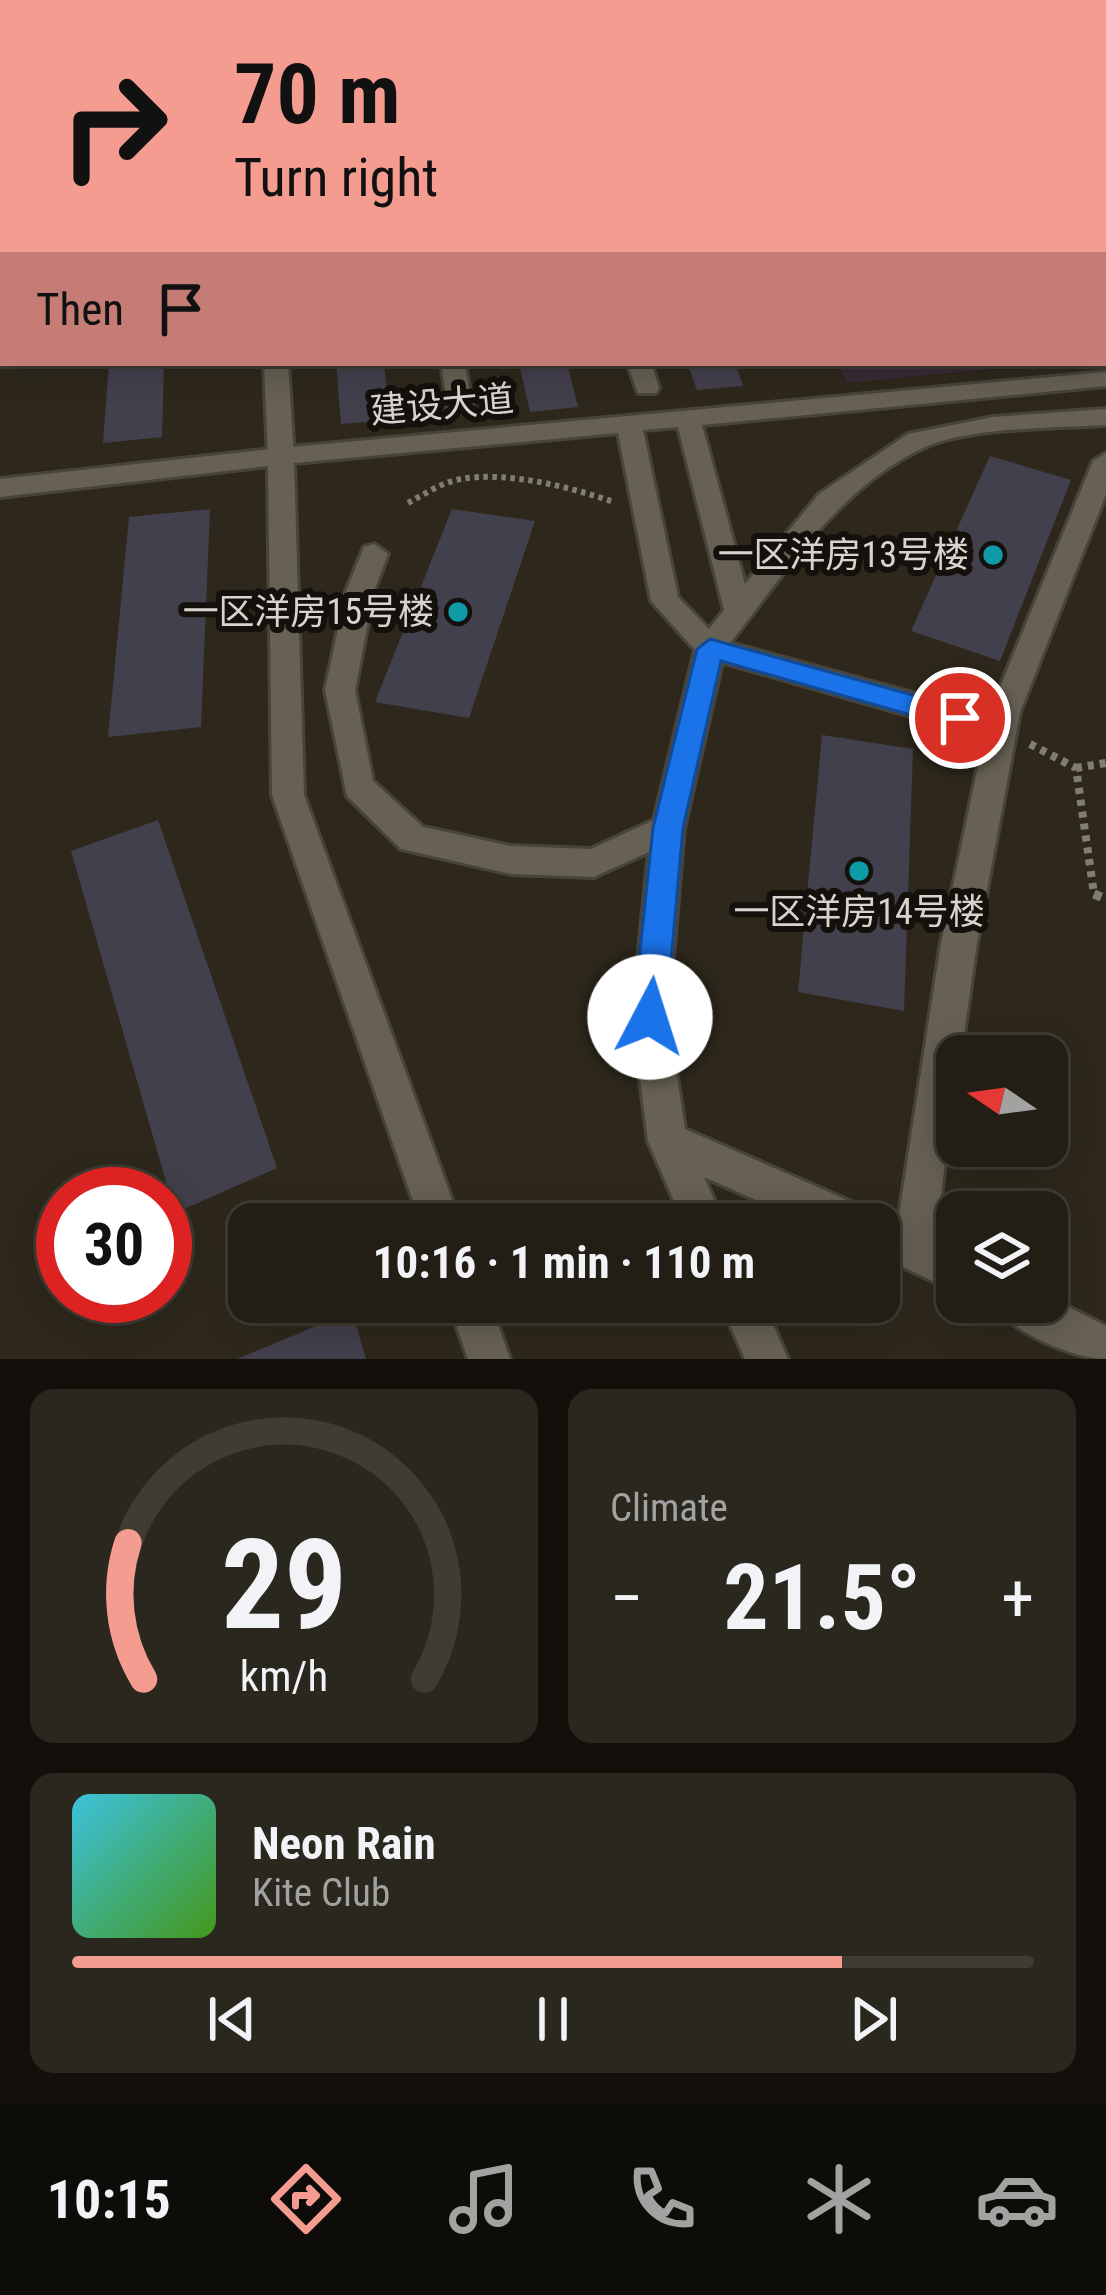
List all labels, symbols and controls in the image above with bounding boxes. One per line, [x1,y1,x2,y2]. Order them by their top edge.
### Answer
text: 70 m [234,45,401,144]
icon: right [36,48,192,204]
text: Turn right [234,146,438,209]
icon: arrive [148,276,214,342]
text: Then [36,283,124,336]
street label: 建设大道 [368,378,516,432]
place label: 一区洋房13号楼 [717,534,969,576]
marker: 一区洋房13号楼 [980,542,1006,568]
place label: 一区洋房15号楼 [182,591,434,633]
marker: 一区洋房15号楼 [445,599,471,625]
pin [909,667,1011,769]
icon: arrive [927,685,993,751]
marker: 一区洋房14号楼 [846,858,872,884]
place label: 一区洋房14号楼 [733,891,985,933]
position arrow [587,954,713,1080]
north arrow [936,1035,1068,1167]
map controls [936,1035,1068,1323]
speed limit sign: 30 [36,1167,192,1323]
button: layers [936,1191,1068,1323]
text: 10:16 · 1 min · 110 m [373,1236,755,1289]
text: Climate [610,1485,728,1531]
text: 29 [221,1512,347,1658]
text: 21.5° [723,1546,921,1651]
text: − [610,1560,643,1637]
text: + [1001,1560,1034,1637]
text: km/h [240,1651,328,1701]
text: Neon Rain [252,1817,436,1870]
text: Kite Club [252,1870,390,1916]
icon: previous [199,1986,265,2052]
icon: pause [520,1986,586,2052]
icon: next [841,1986,907,2052]
icon: directions [264,2157,348,2241]
icon: music [442,2157,526,2241]
icon: phone [620,2157,704,2241]
icon: climate [797,2157,881,2241]
icon: car [975,2157,1059,2241]
text: 10:15 [47,2168,171,2231]

